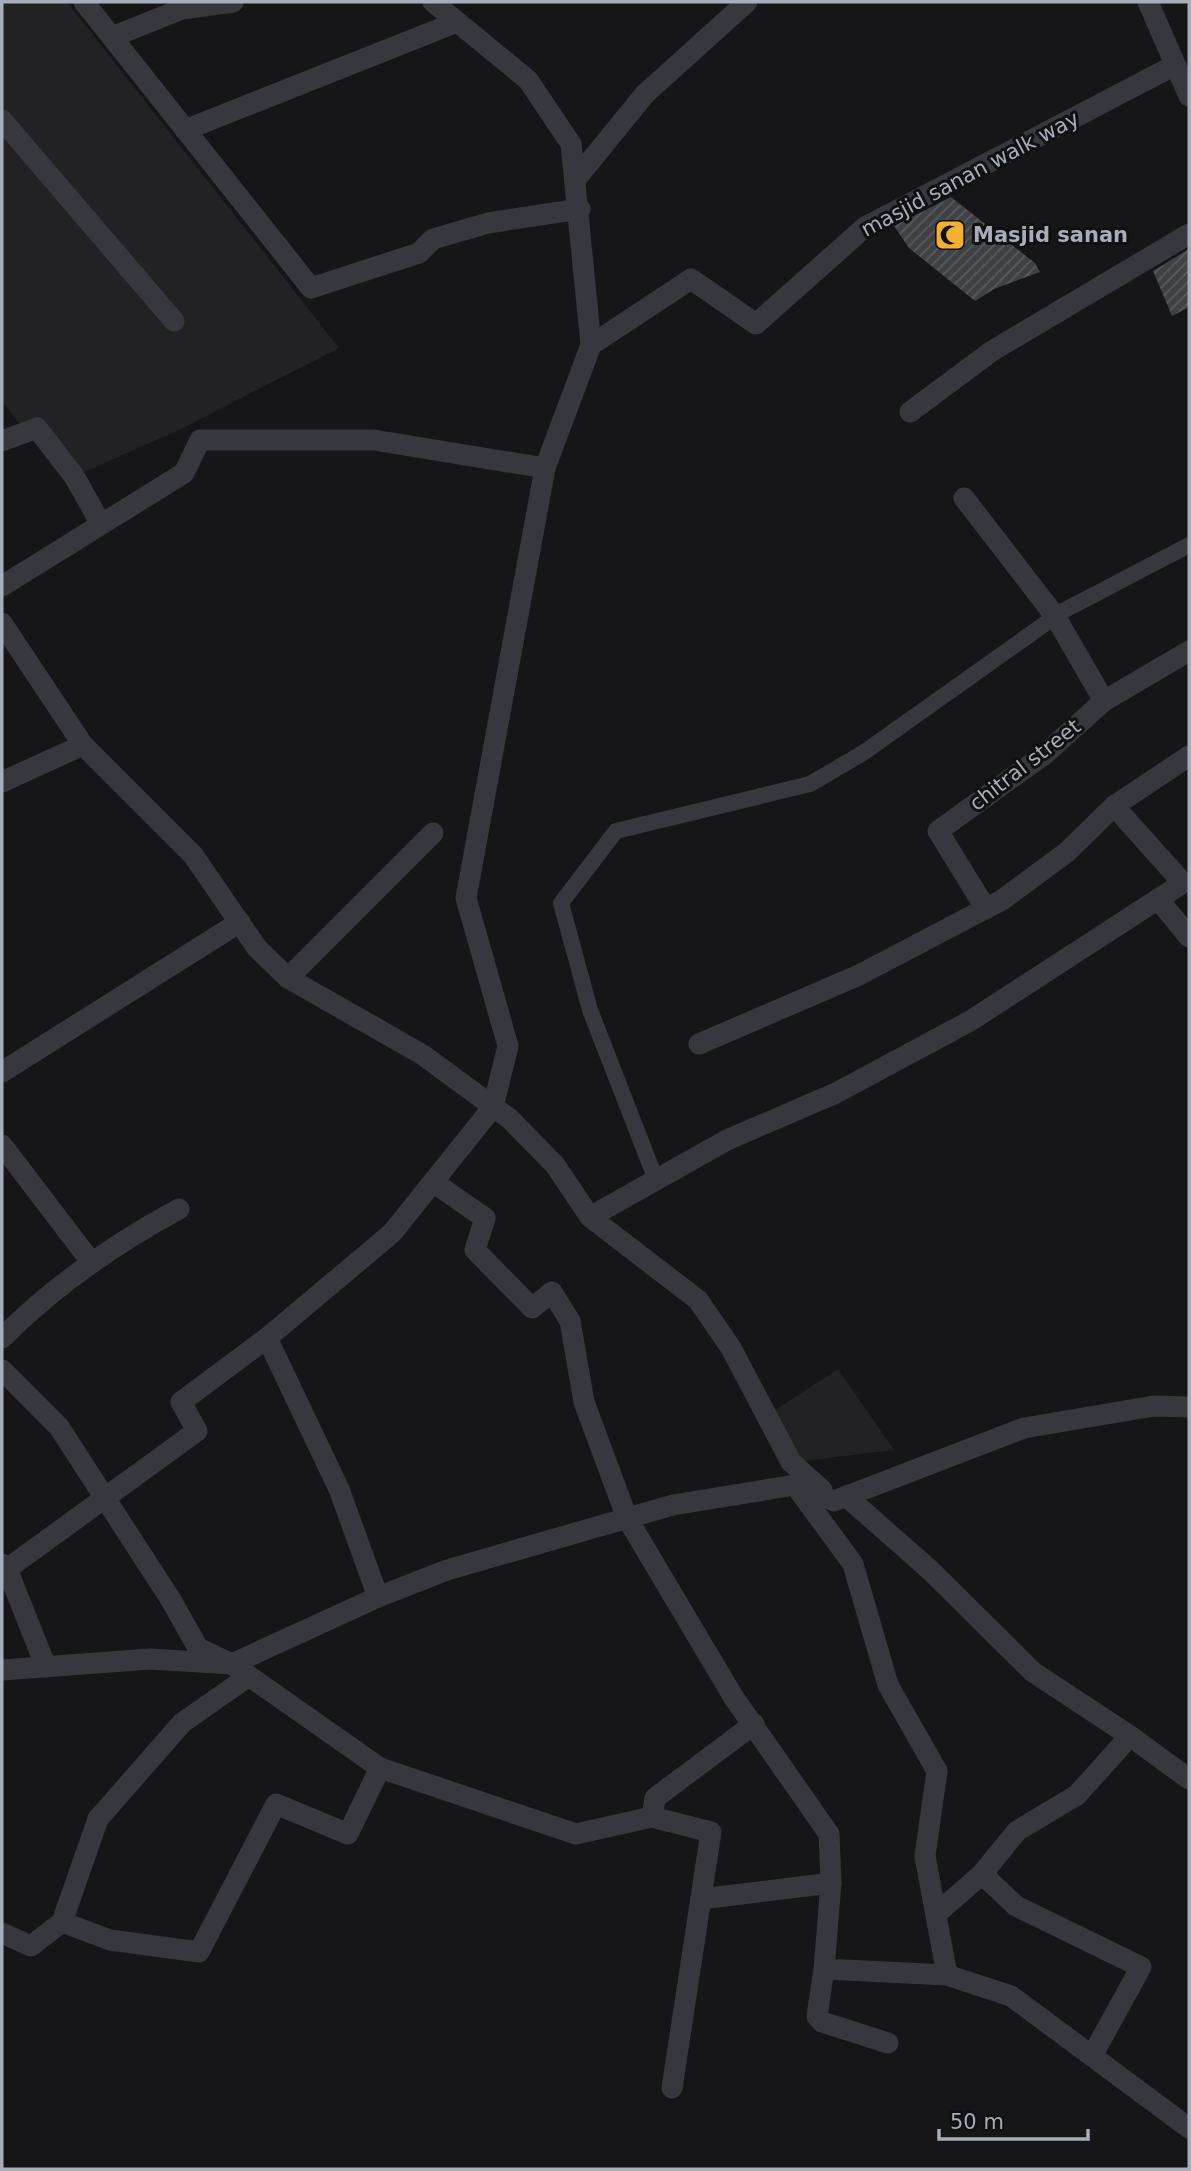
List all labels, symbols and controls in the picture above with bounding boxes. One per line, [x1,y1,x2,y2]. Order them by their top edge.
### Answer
street label: masjid sanan walk way [857,106,1083,242]
mosque icon: Masjid sanan [933,218,967,252]
place label: Masjid sanan [973,223,1128,247]
street label: chitral street [965,714,1085,816]
scale bar [939,2098,1088,2142]
text: 50 m [950,2110,1004,2134]

